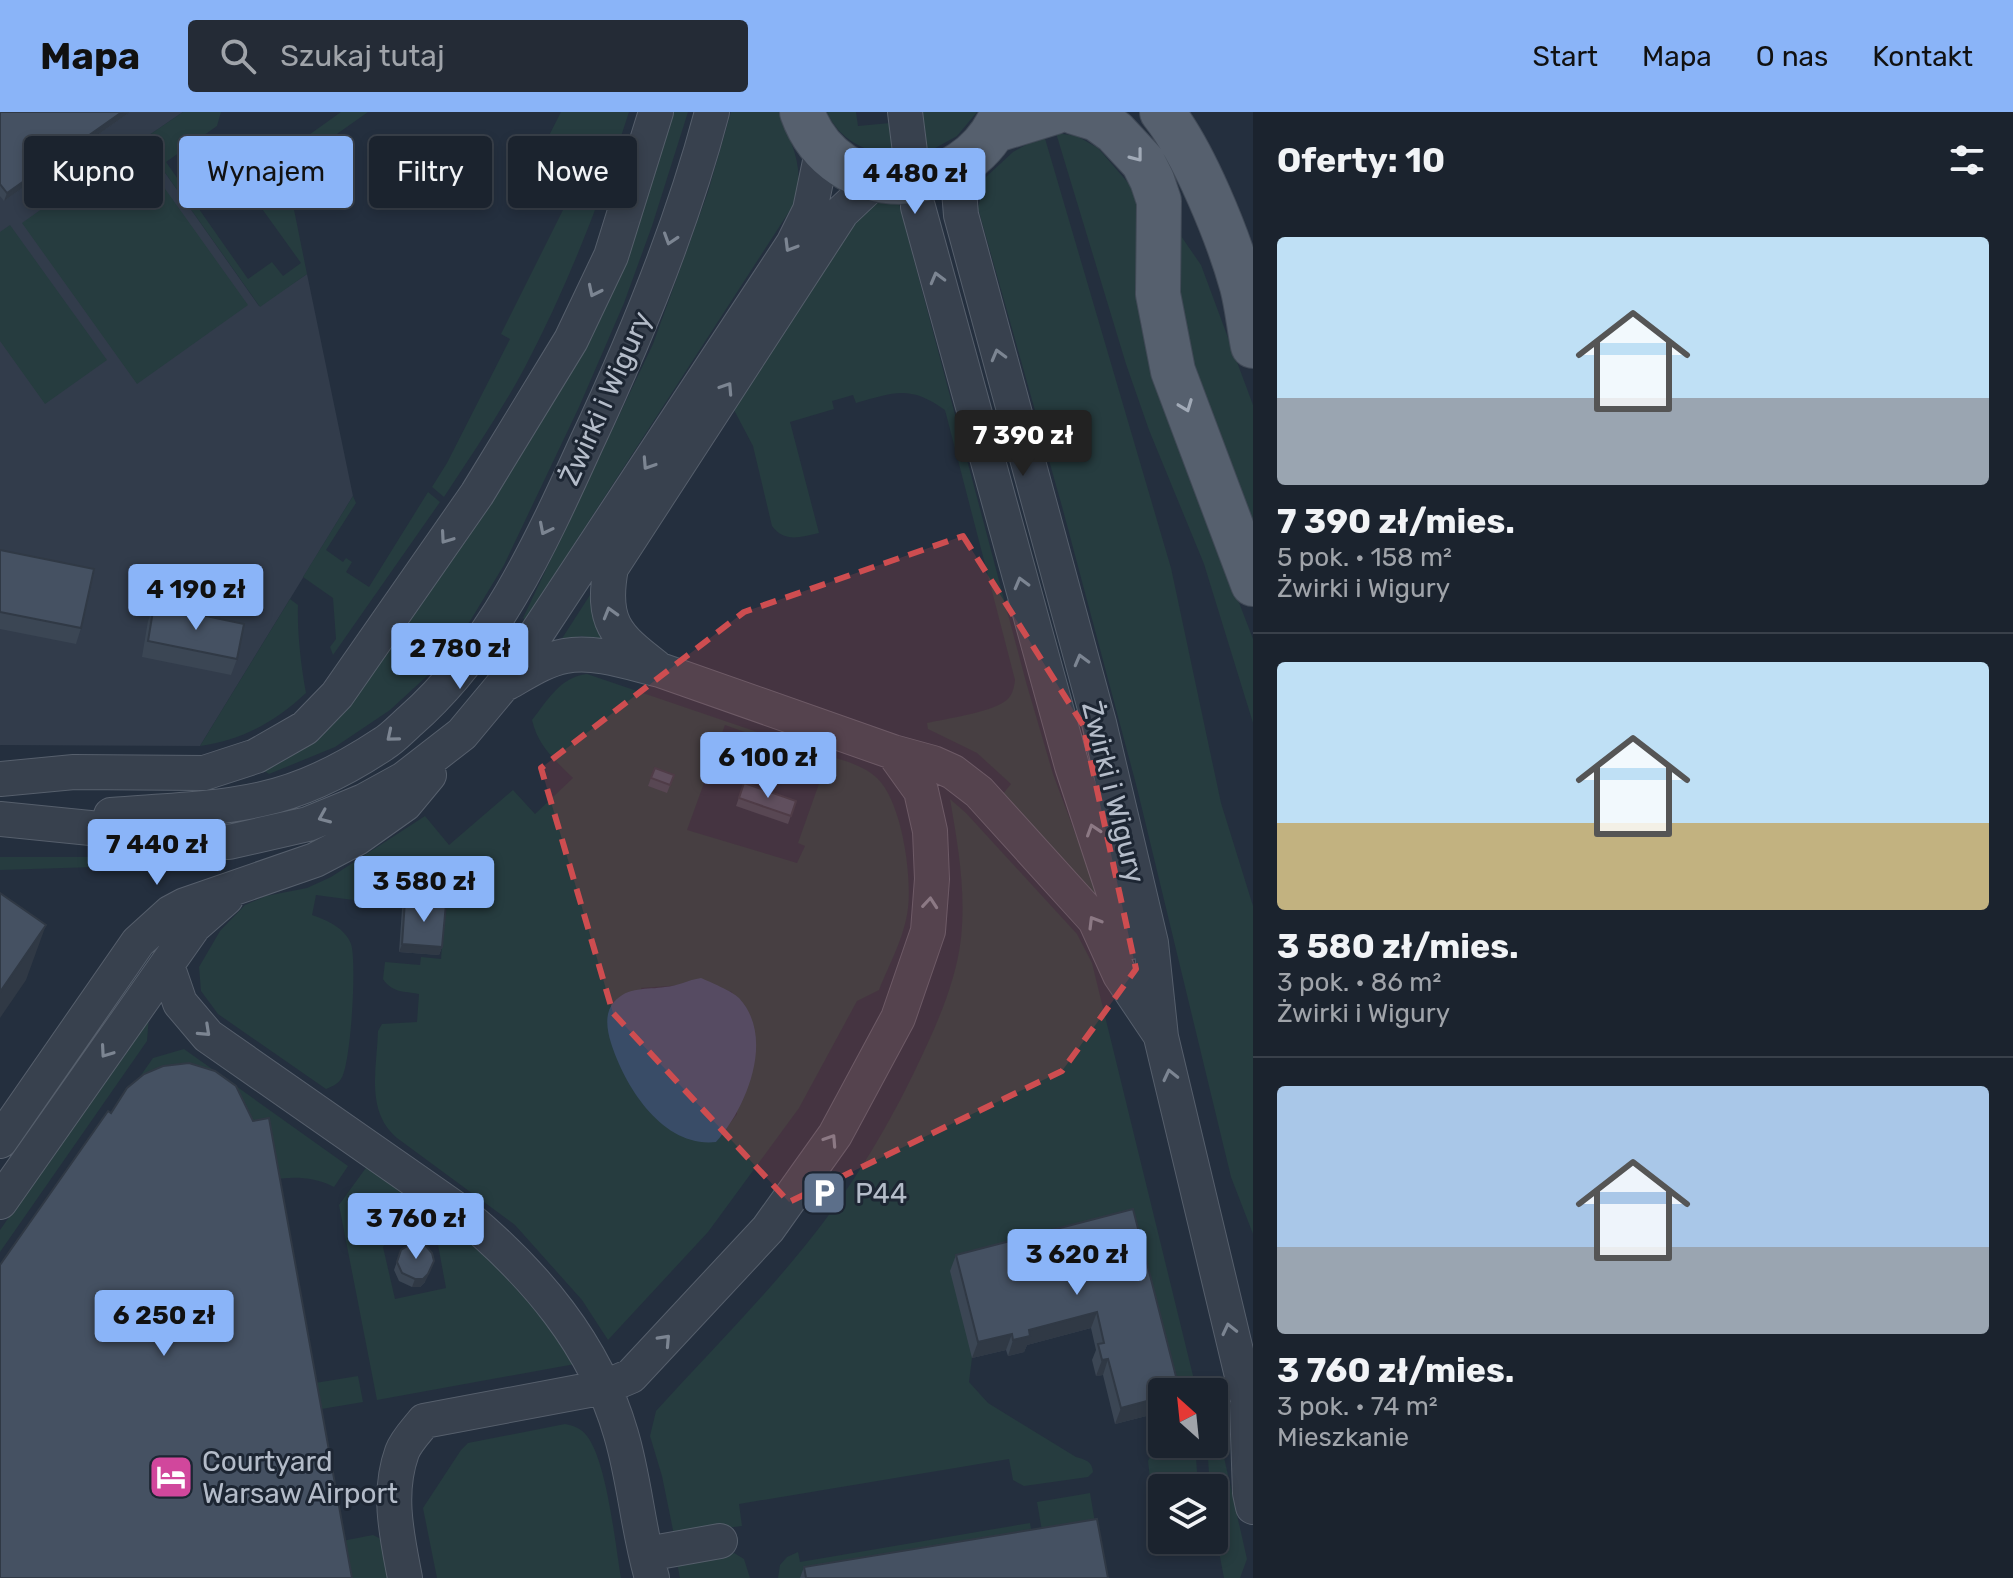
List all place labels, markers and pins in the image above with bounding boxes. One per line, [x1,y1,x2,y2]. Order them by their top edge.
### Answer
pin: 4 480 zł [832,148,998,216]
pin: 7 390 zł [940,410,1106,478]
pin: 4 190 zł [113,564,279,632]
pin: 2 780 zł [377,623,543,691]
pin: 6 100 zł [685,732,851,800]
pin: 7 440 zł [74,819,240,887]
pin: 3 580 zł [341,856,507,924]
parking icon: P44 [800,1169,848,1217]
place label: P44 [855,1177,907,1210]
pin: 3 760 zł [333,1193,499,1261]
pin: 3 620 zł [994,1229,1160,1297]
pin: 6 250 zł [81,1290,247,1358]
place label: Courtyard Warsaw Airport [202,1445,398,1510]
hotel icon: Courtyard Warsaw Airport [147,1453,195,1501]

